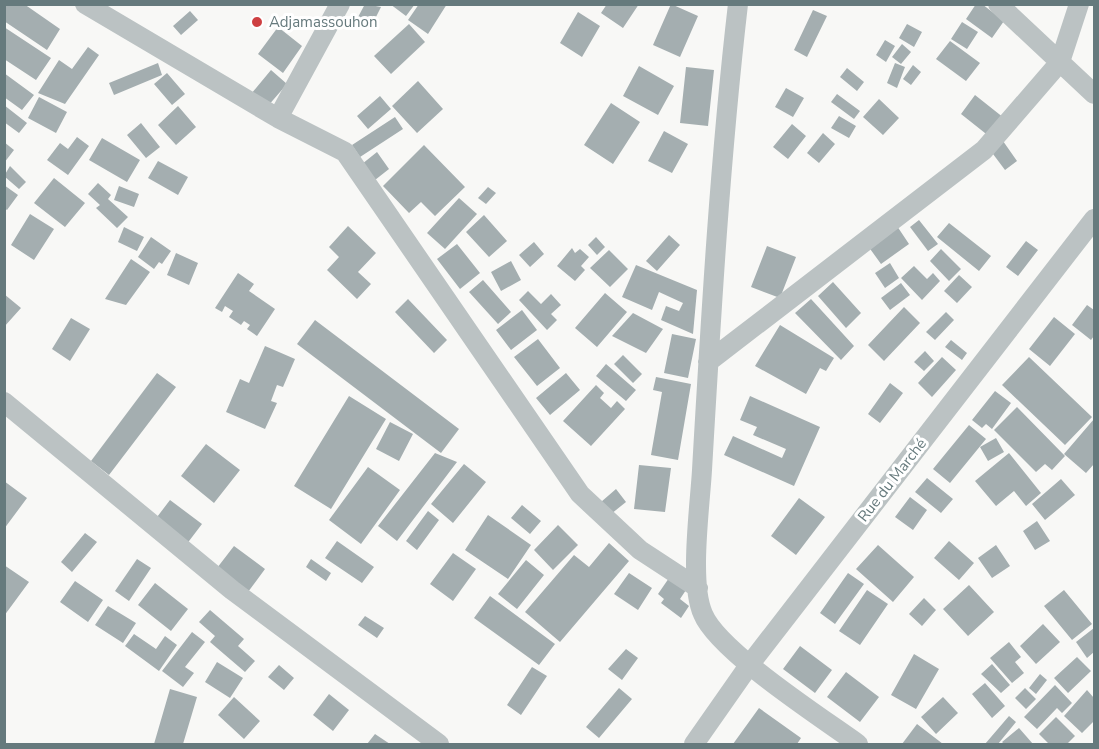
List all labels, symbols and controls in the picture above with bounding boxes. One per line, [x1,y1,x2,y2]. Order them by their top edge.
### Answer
place label: Adjamassouhon [269,12,377,32]
marker: Adjamassouhon [250,15,264,29]
street label: Rue du Marché [853,434,931,526]

